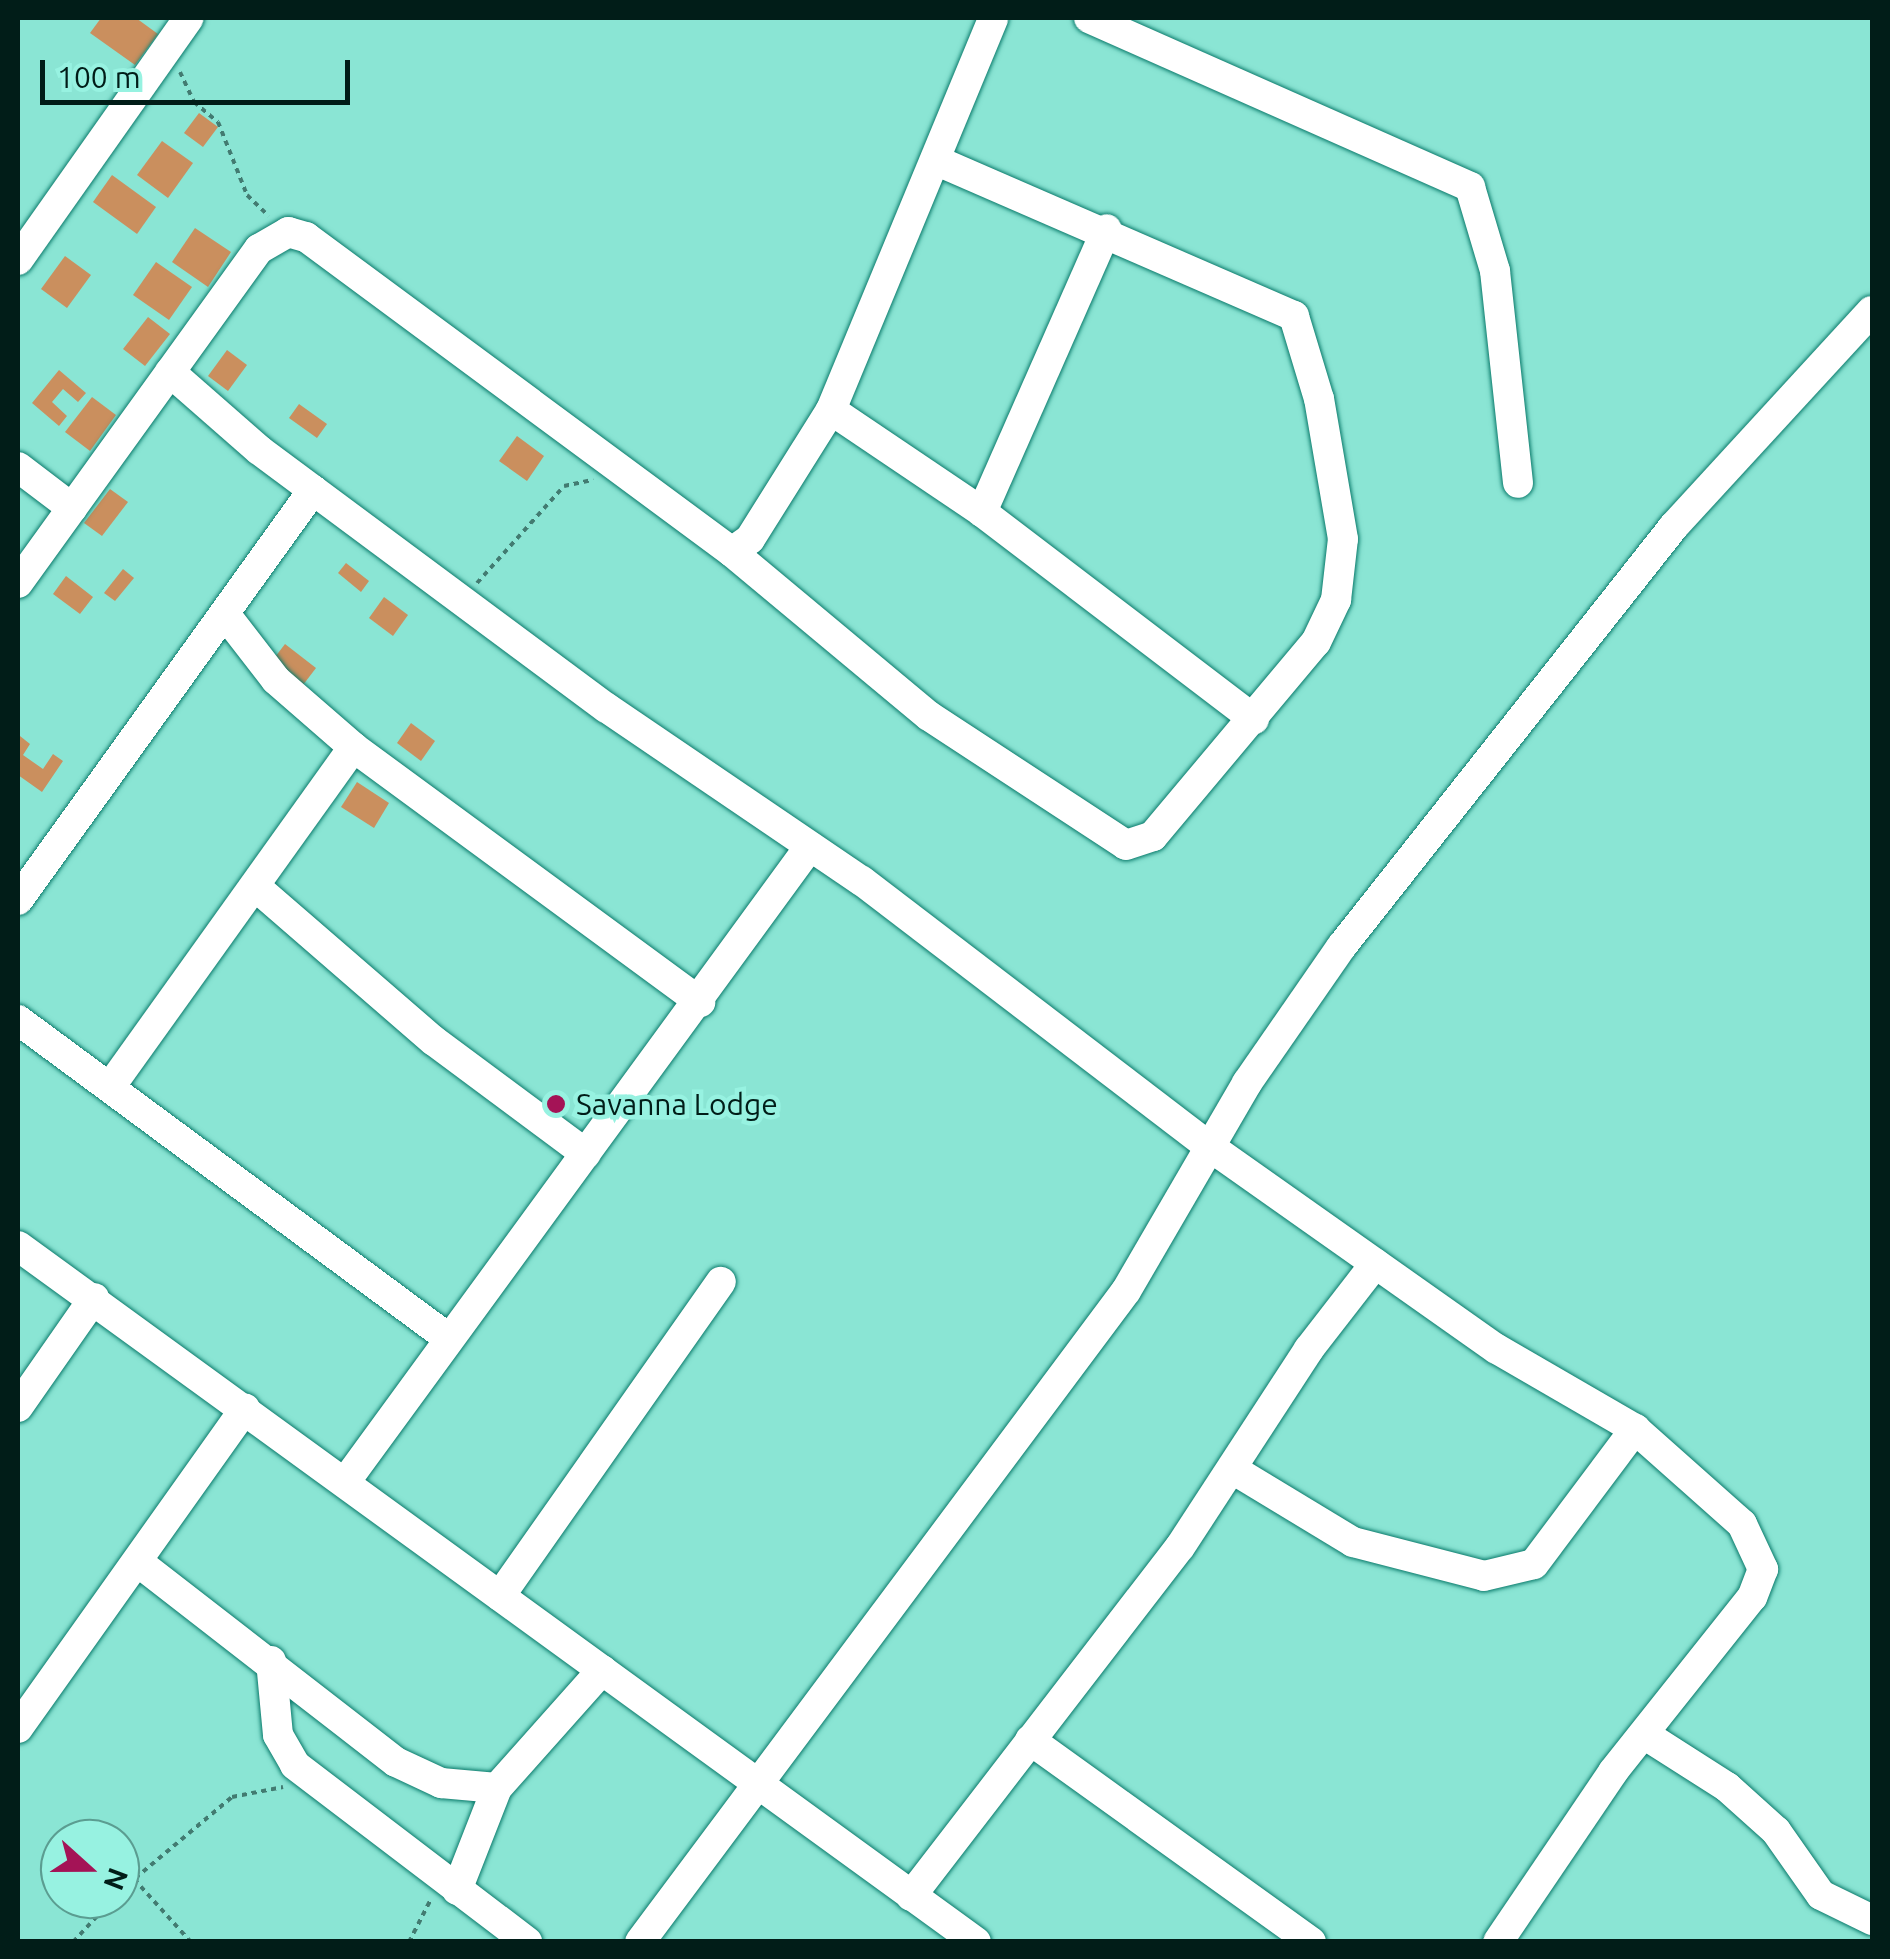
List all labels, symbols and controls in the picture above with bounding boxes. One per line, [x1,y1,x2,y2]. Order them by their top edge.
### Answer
scale bar [45,40,355,102]
text: 100 m [57,60,141,94]
place label: Savanna Lodge [576,1086,778,1122]
marker: Savanna Lodge [545,1093,567,1115]
north arrow [40,1819,140,1919]
text: N [98,1864,135,1895]

